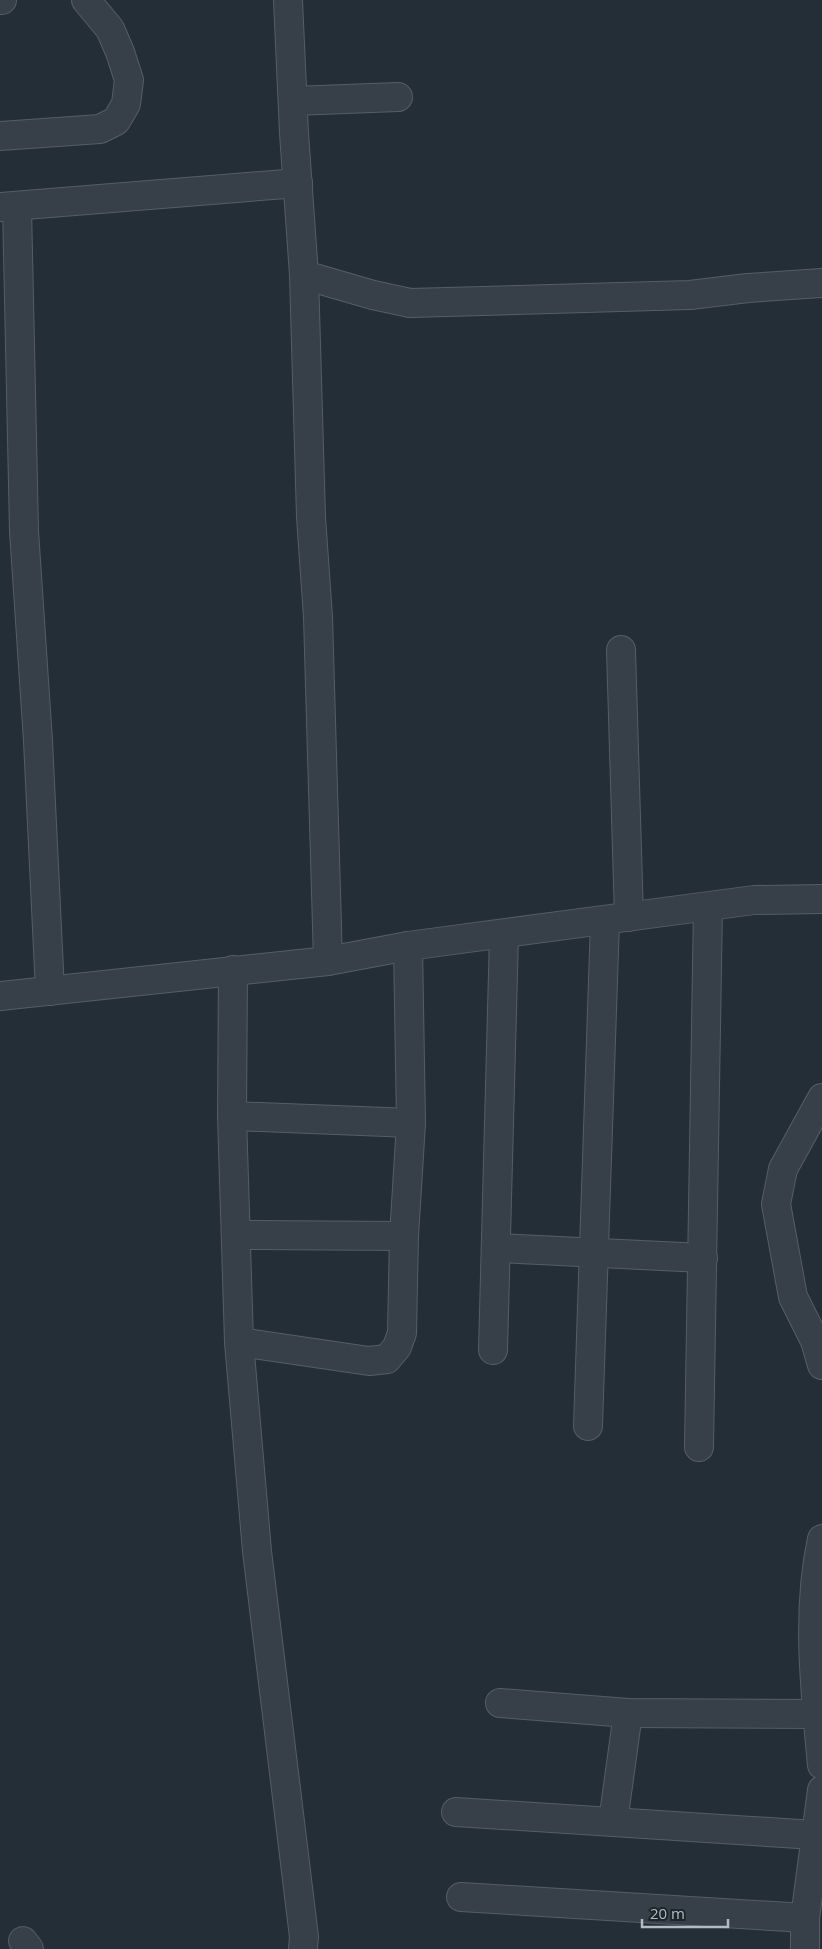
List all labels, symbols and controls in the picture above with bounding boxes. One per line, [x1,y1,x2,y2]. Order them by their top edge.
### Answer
scale bar [642,1896,728,1928]
text: 20 m [650,1903,685,1923]

